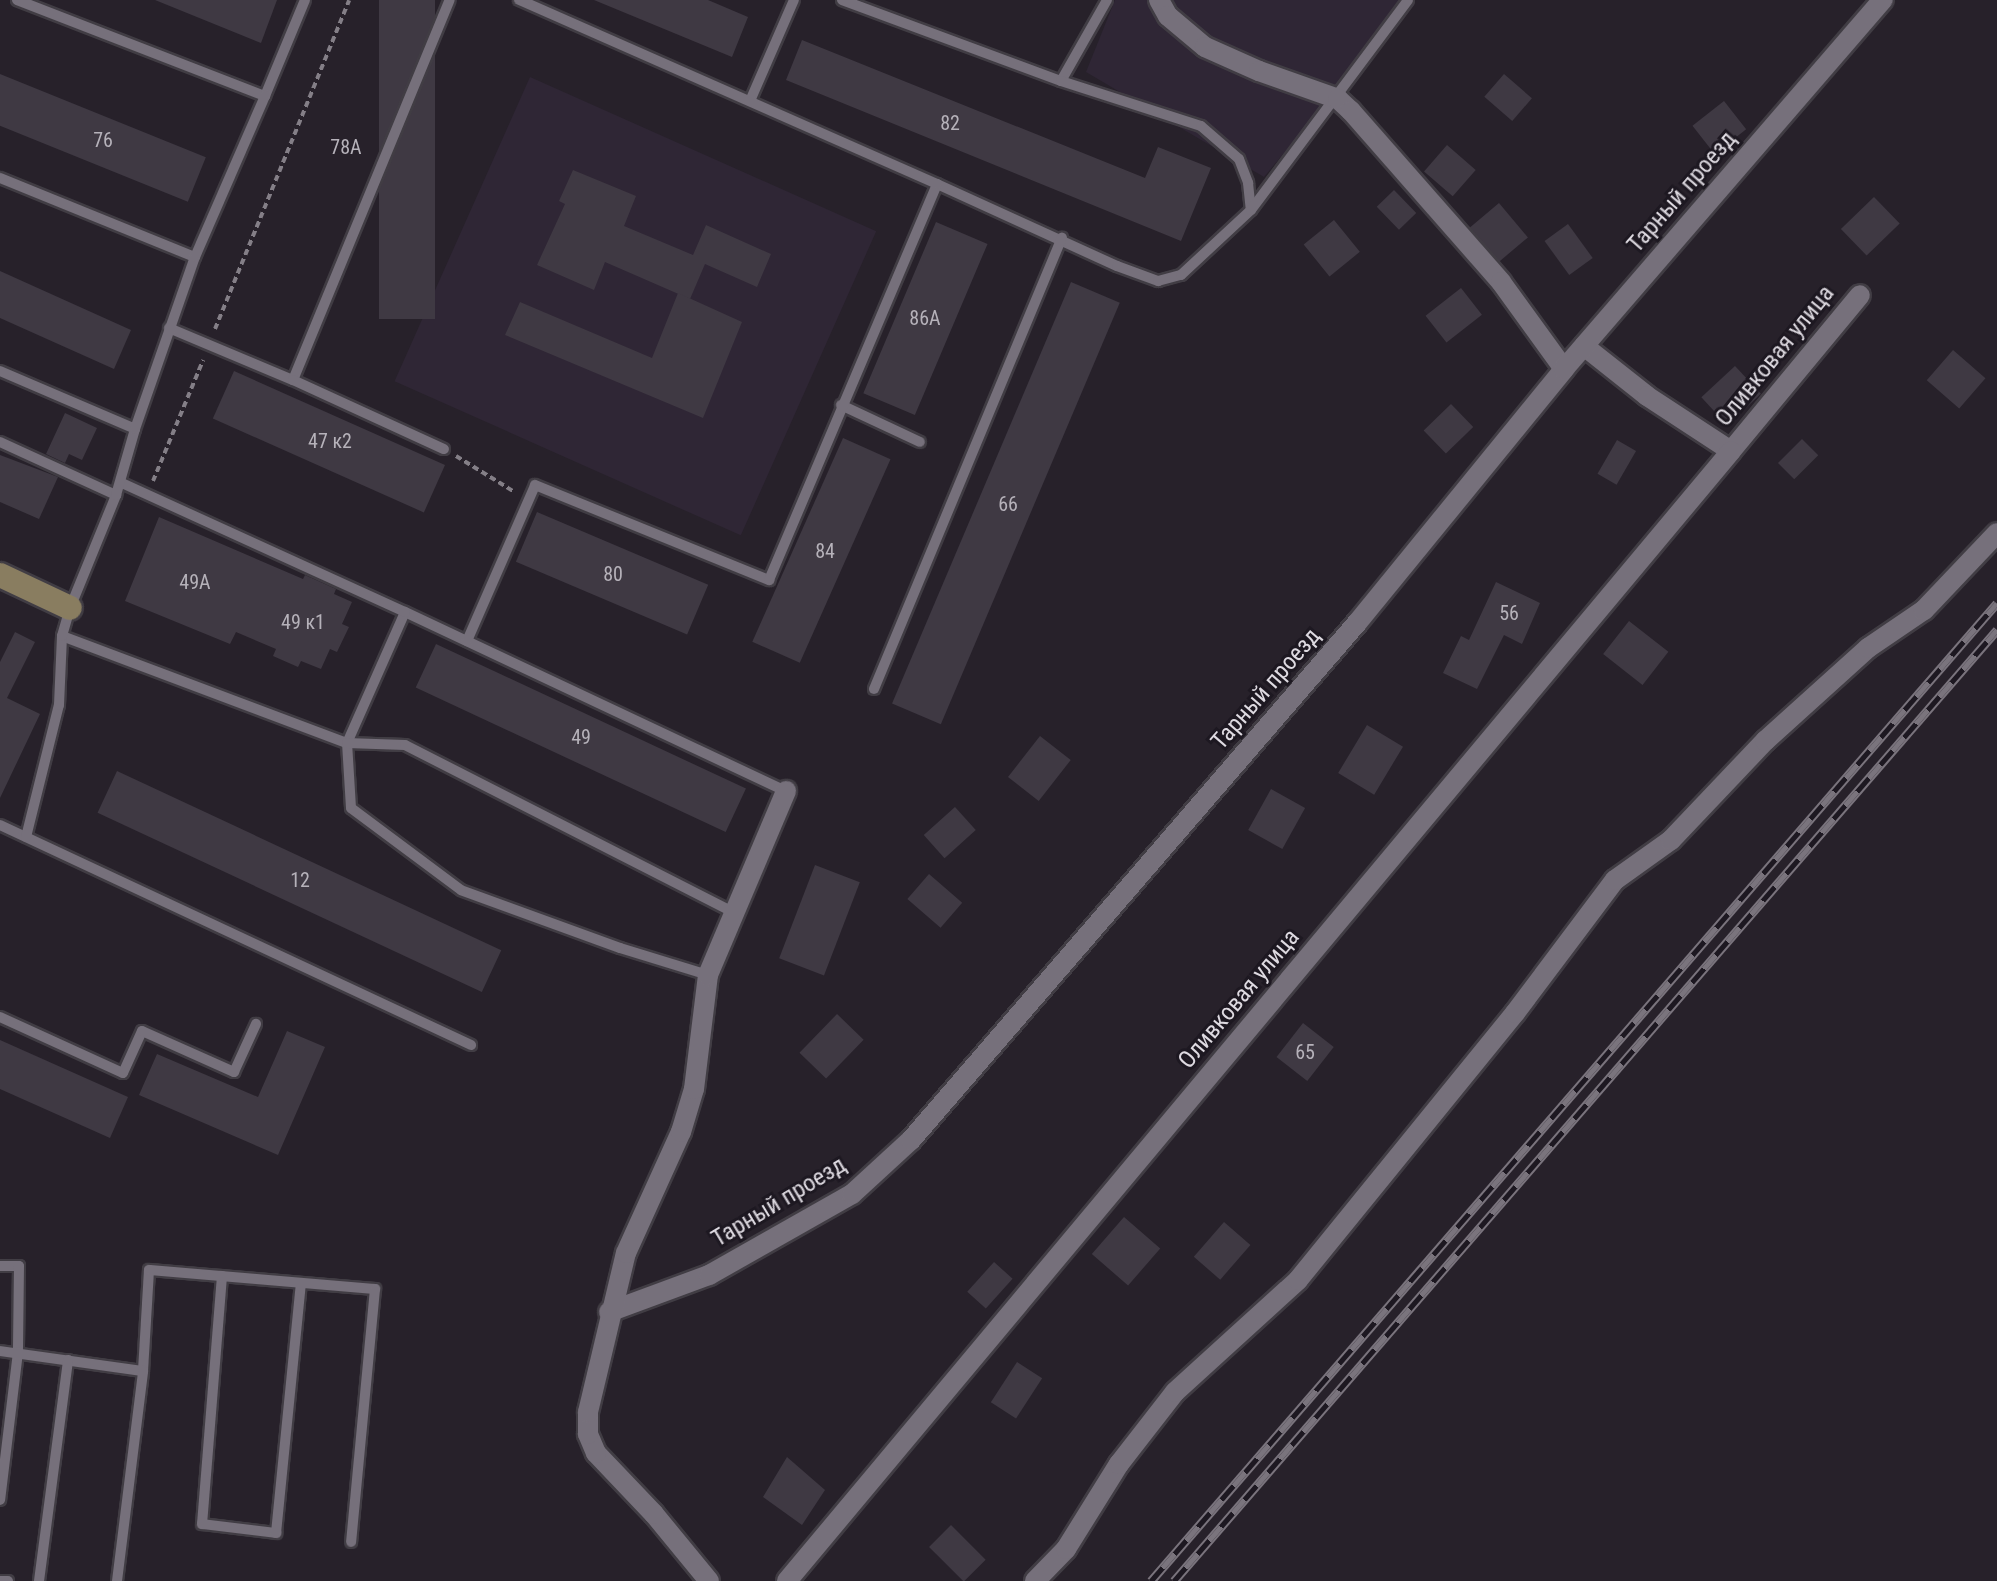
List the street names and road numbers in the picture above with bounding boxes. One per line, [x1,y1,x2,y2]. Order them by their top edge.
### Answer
street label: Тарный проезд [1621,125,1743,259]
street label: Оливковая улица [1709,280,1841,432]
street label: Тарный проезд [1205,622,1327,756]
street label: Оливковая улица [1172,923,1306,1075]
street label: Тарный проезд [707,1151,851,1253]

